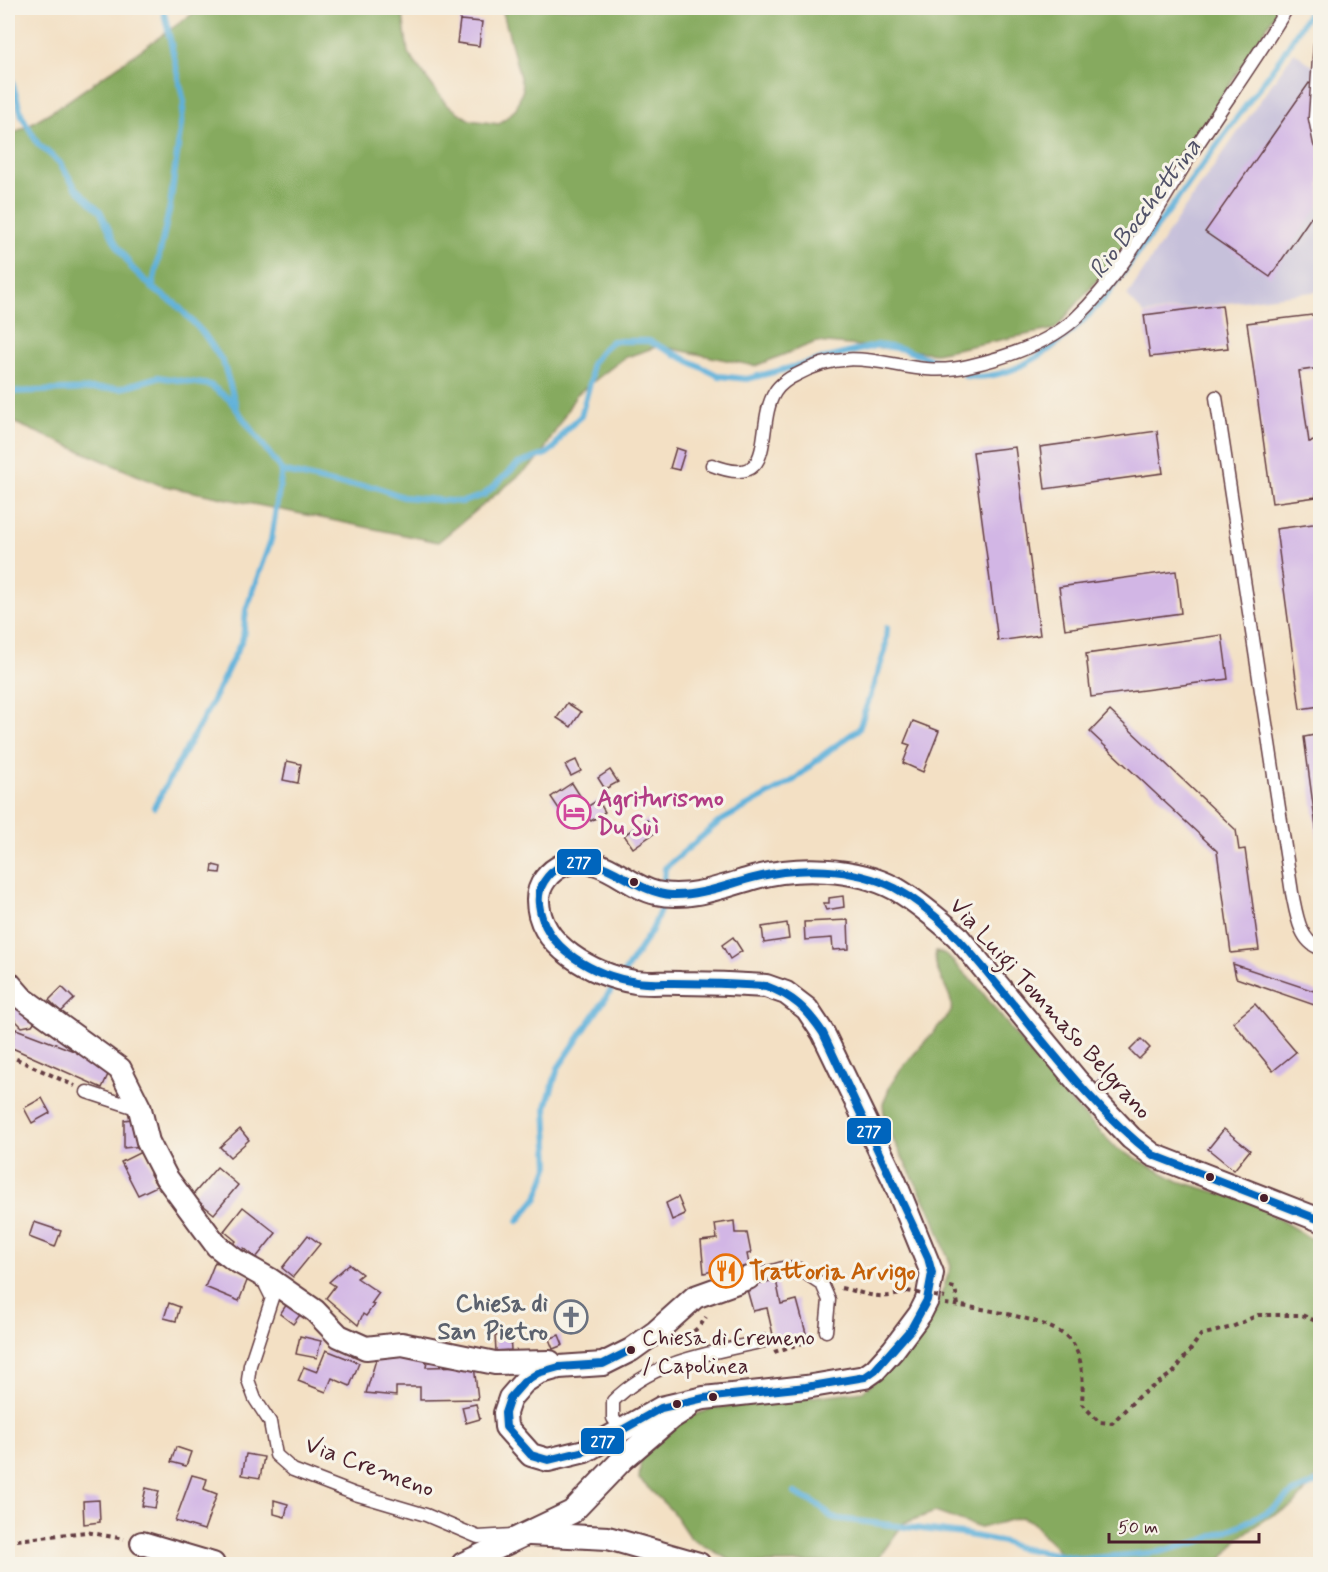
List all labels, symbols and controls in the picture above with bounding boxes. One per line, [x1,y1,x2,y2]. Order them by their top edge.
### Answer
water label: Rio Bocchettina [1082,132,1210,286]
place label: Agriturismo Du Suì [597,784,724,843]
hotel icon: Agriturismo Du Suì [556,794,592,830]
line badge: 277 [556,848,602,876]
text: 277 [567,853,591,874]
unlabelled marker [628,876,640,888]
street label: Via Luigi Tommaso Belgrano [940,891,1158,1129]
line badge: 277 [846,1117,892,1145]
text: 277 [857,1122,881,1143]
unlabelled marker [1204,1171,1216,1183]
unlabelled marker [1258,1192,1270,1204]
restaurant icon: Trattoria Arvigo [708,1253,744,1289]
place label: Trattoria Arvigo [749,1257,916,1291]
place label: Chiesa di San Pietro [437,1289,549,1348]
church icon: Chiesa di San Pietro [553,1299,589,1335]
place label: Chiesa di Cremeno / Capolinea [642,1325,815,1381]
marker: Chiesa di Cremeno / Capolinea [625,1344,637,1356]
unlabelled marker [707,1391,719,1403]
unlabelled marker [671,1398,683,1410]
line badge: 277 [580,1427,625,1455]
street label: Via Cremeno [300,1430,439,1505]
text: 277 [591,1432,615,1453]
scale bar [1109,1506,1259,1544]
text: 50 m [1118,1516,1158,1540]

